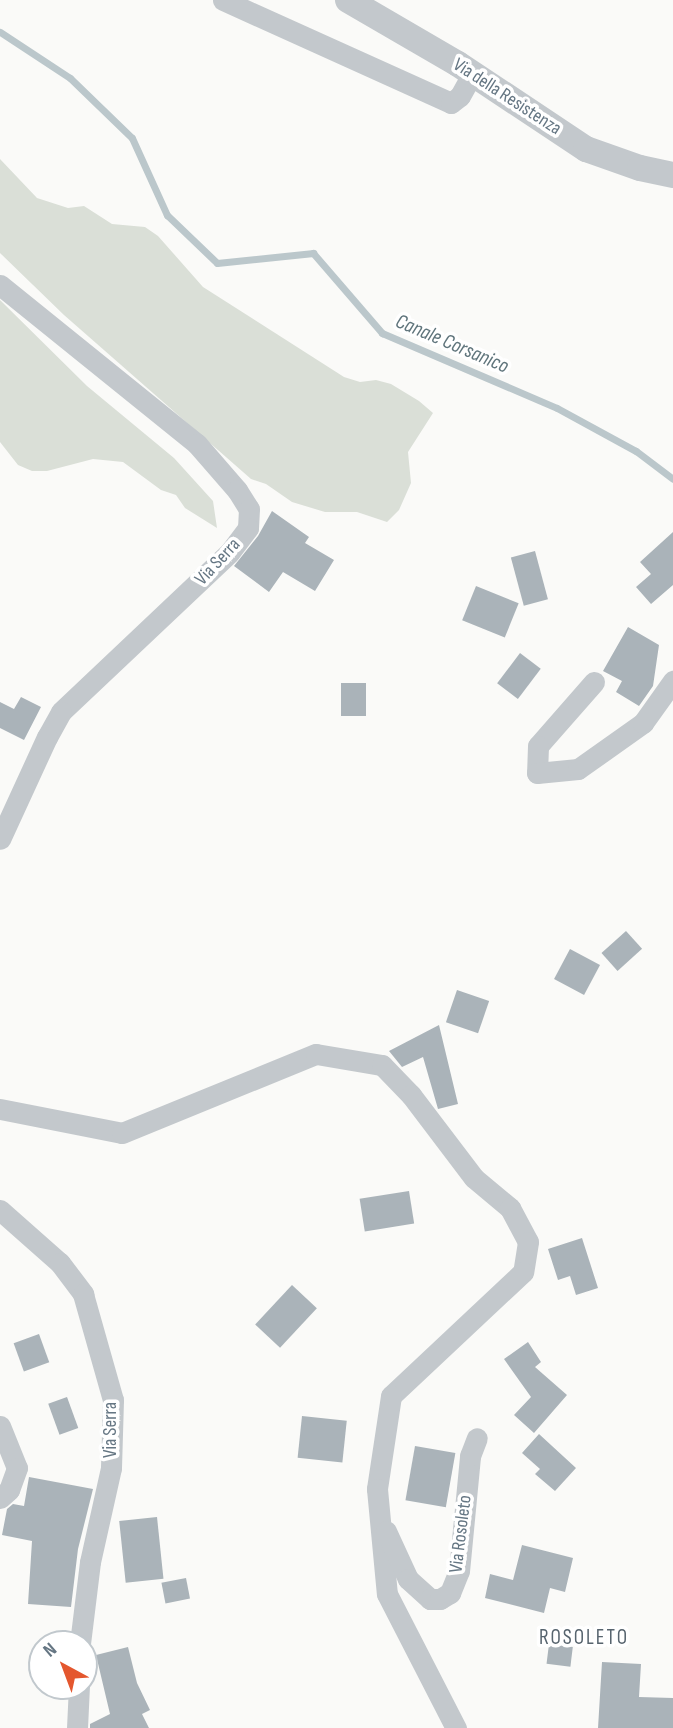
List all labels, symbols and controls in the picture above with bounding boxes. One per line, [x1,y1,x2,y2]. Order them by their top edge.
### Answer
street label: Via della Resistenza [449,54,565,140]
water label: Canale Corsanico [392,309,512,379]
street label: Via Serra [191,534,245,590]
street label: Via Serra [100,1402,122,1458]
street label: Via Rosoleto [445,1494,477,1574]
district label: ROSOLETO [540,1625,628,1651]
north arrow [28,1630,98,1700]
text: N [39,1638,62,1662]

